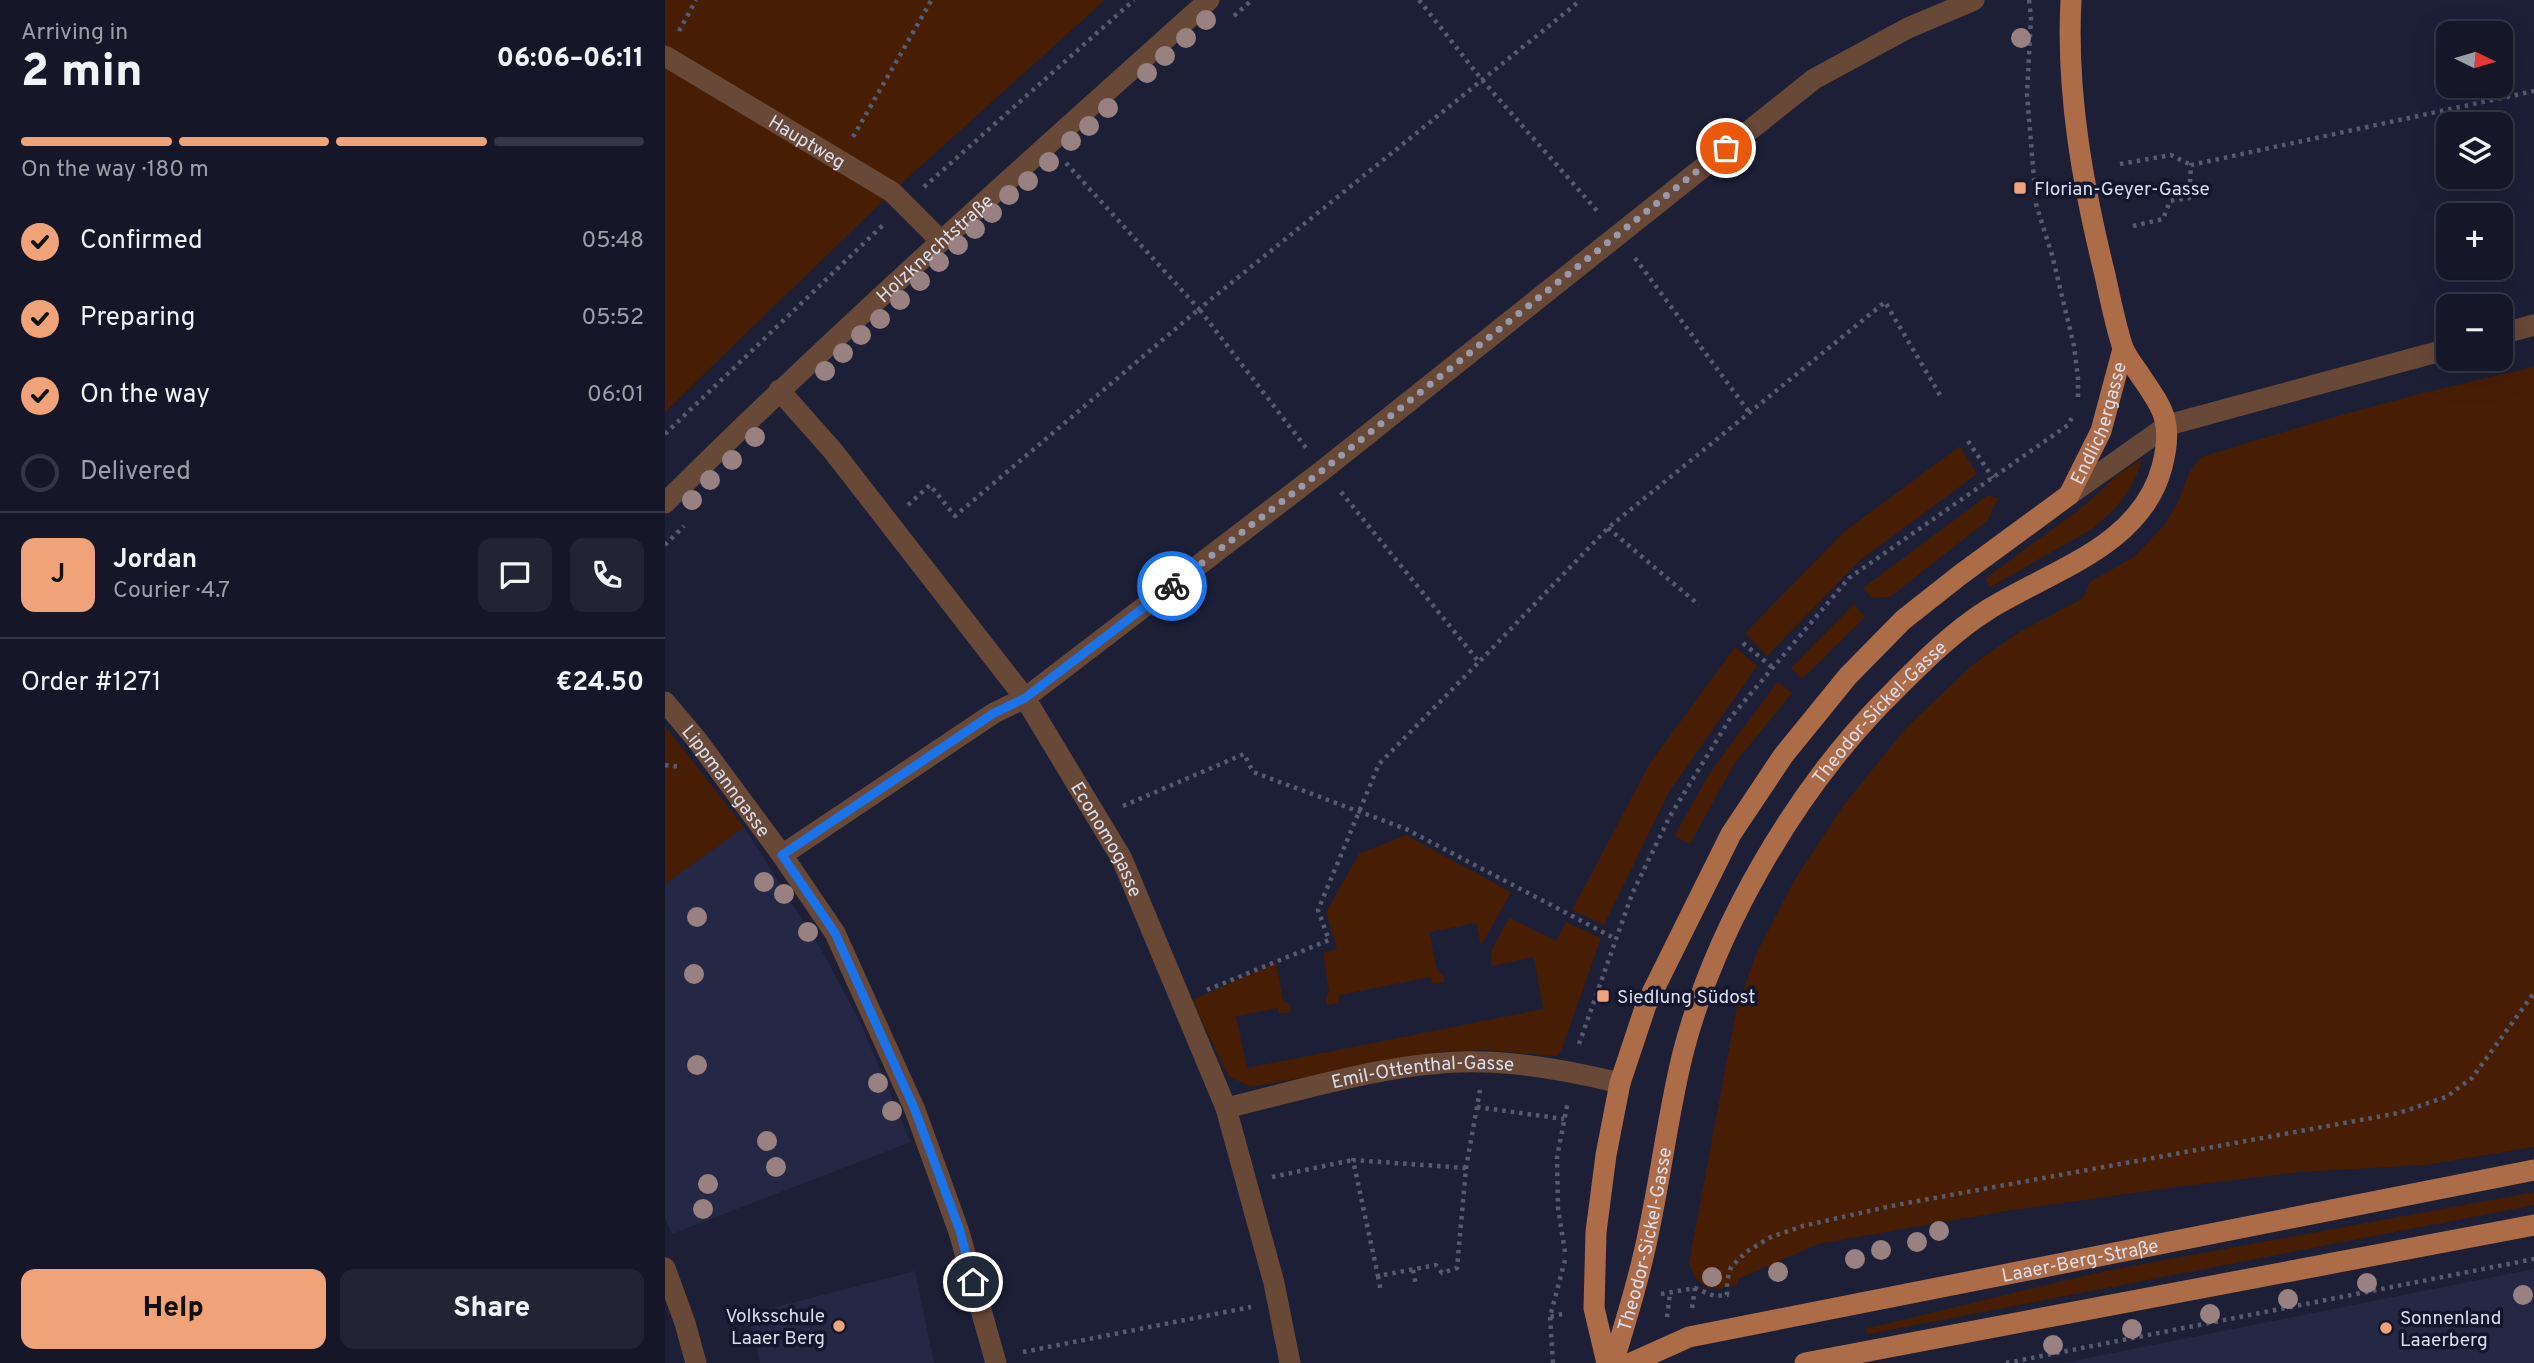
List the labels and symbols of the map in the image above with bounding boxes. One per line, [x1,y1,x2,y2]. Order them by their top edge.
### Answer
north arrow [2436,21,2513,98]
street label: Hauptweg [763,111,849,175]
pin [1696,118,1756,178]
place label: Florian-Geyer-Gasse [2034,178,2210,202]
marker: Florian-Geyer-Gasse [2012,180,2028,196]
street label: Holzknechtstraße [872,190,999,309]
street label: Endlichergasse [2066,360,2133,489]
courier [1137,551,1207,621]
street label: Theodor-Sickel-Gasse [1808,636,1953,790]
street label: Lippmanngasse [676,721,775,843]
street label: Economogasse [1064,778,1147,901]
place label: Siedlung Südost [1617,986,1755,1010]
marker: Siedlung Südost [1595,988,1611,1004]
street label: Emil-Ottenthal-Gasse [1329,1052,1515,1095]
street label: Theodor-Sickel-Gasse [1613,1145,1678,1334]
street label: Laaer-Berg-Straße [2000,1235,2161,1289]
pin [943,1252,1003,1312]
place label: Volksschule Laaer Berg [725,1305,825,1351]
place label: Sonnenland Laaerberg [2400,1307,2501,1353]
marker: Volksschule Laaer Berg [831,1318,847,1334]
marker: Sonnenland Laaerberg [2378,1320,2394,1336]

